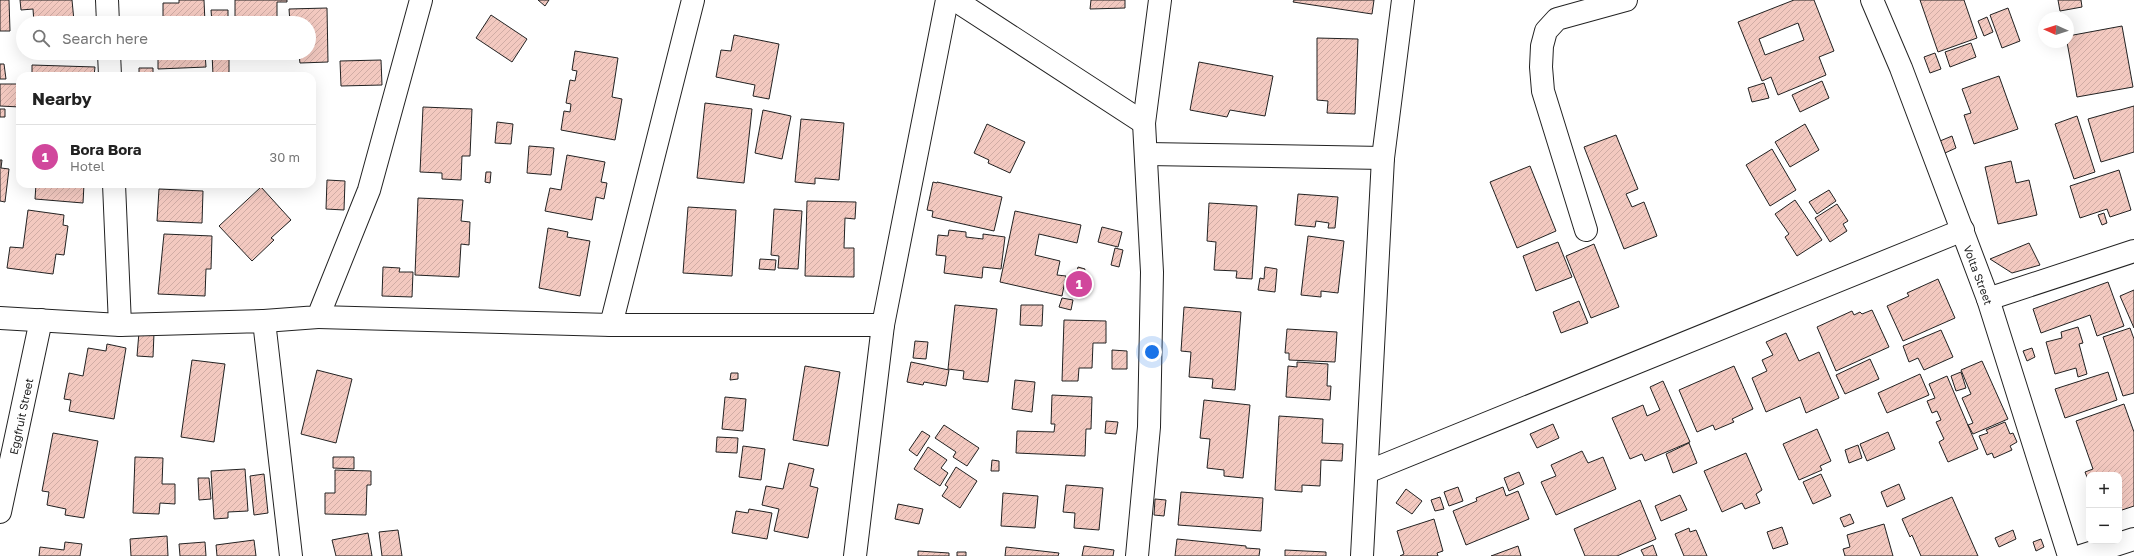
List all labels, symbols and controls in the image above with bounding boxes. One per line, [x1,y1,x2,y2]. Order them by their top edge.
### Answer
north arrow [2038,12,2074,48]
search box [16,16,316,60]
icon: search [30,27,52,49]
text: Search here [62,29,148,47]
text: Nearby [32,88,92,109]
text: Bora Bora [70,140,142,158]
text: 1 [42,149,48,165]
text: 30 m [270,149,300,165]
text: Hotel [70,158,105,174]
street label: Volta Street [1962,243,1996,306]
pin: 1 [1066,269,1092,299]
your location [1142,342,1162,362]
street label: Eggfruit Street [6,377,35,456]
map controls [2086,472,2122,544]
button: + [2086,472,2122,508]
button: − [2086,508,2122,544]

